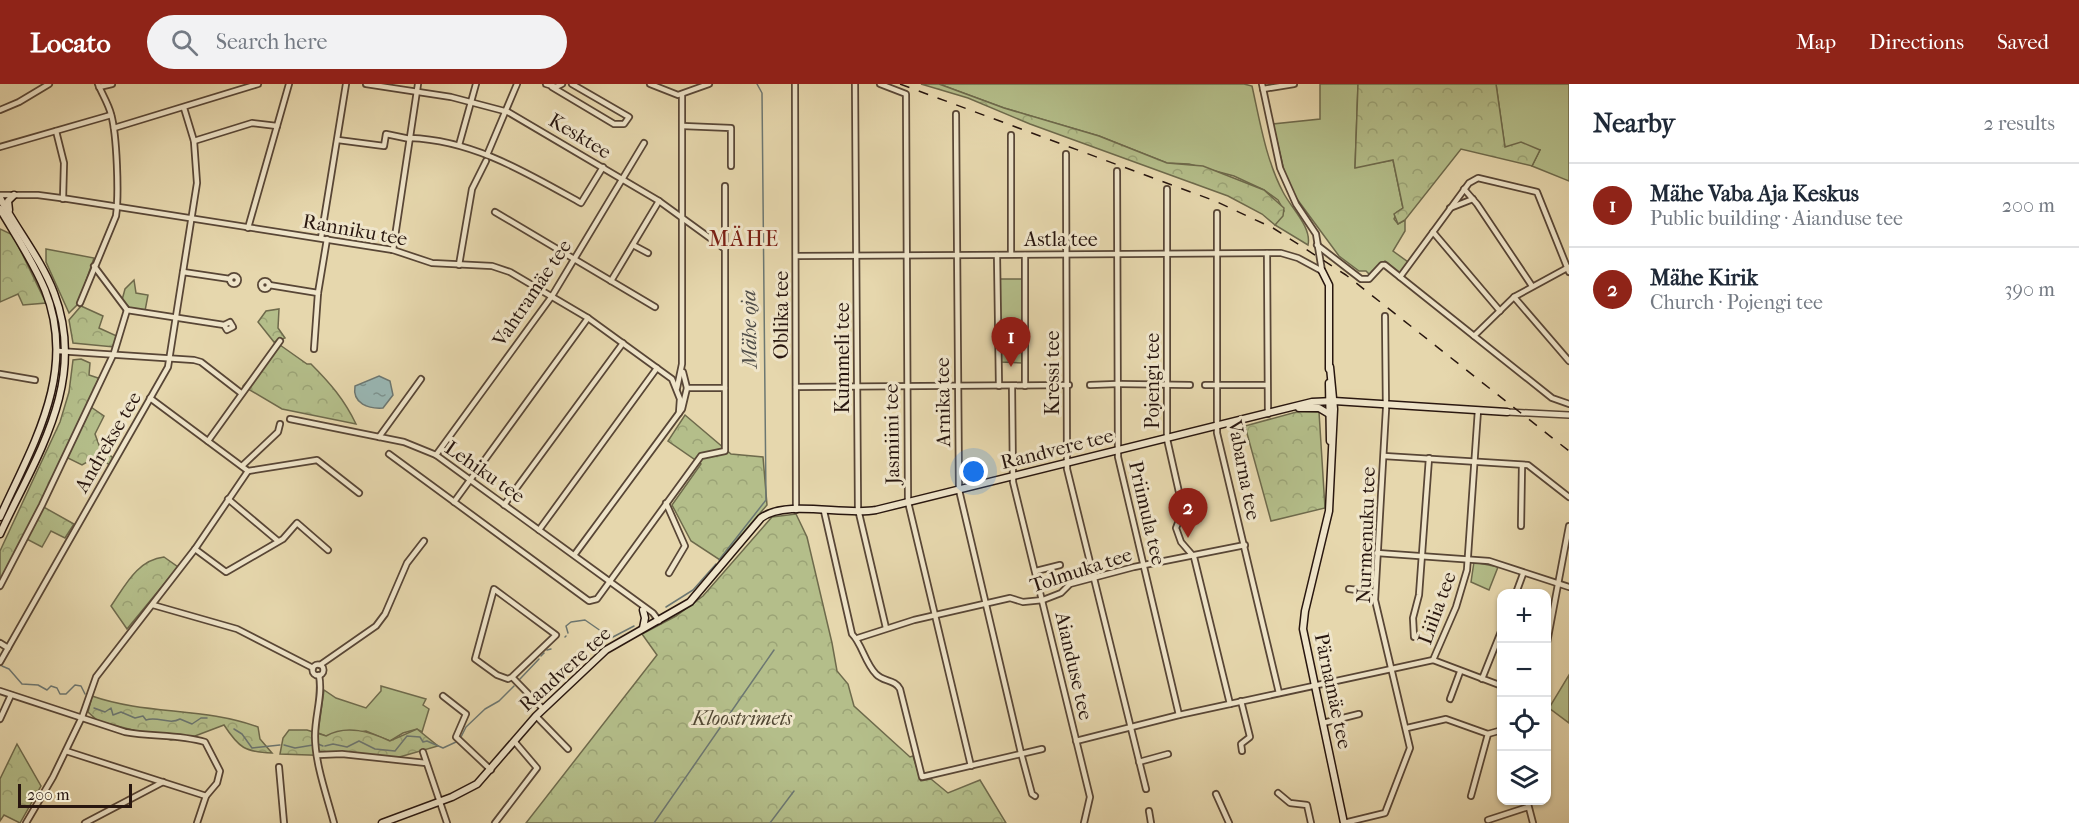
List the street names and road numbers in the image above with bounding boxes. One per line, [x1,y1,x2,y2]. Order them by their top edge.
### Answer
street label: Kesktee [545,108,615,164]
street label: Ranniku tee [301,209,409,251]
street label: Astla tee [1023,228,1098,251]
street label: Vahtramäe tee [487,235,576,352]
street label: Oblika tee [770,271,793,359]
street label: Kummeli tee [831,302,854,414]
street label: Kressi tee [1041,331,1064,415]
street label: Pojengi tee [1141,333,1164,429]
street label: Arnika tee [931,357,955,448]
street label: Jasmiini tee [880,383,904,487]
street label: Andrekse tee [69,388,146,497]
street label: Vabarna tee [1223,417,1265,522]
street label: Randvere tee [998,424,1116,474]
street label: Lehiku tee [441,436,529,508]
street label: Priimula tee [1124,459,1170,567]
street label: Nurmenuku tee [1352,466,1380,604]
street label: Tolmuka tee [1027,543,1135,597]
street label: Liilia tee [1413,568,1461,648]
street label: Aianduse tee [1050,609,1098,722]
street label: Randvere tee [514,622,616,716]
street label: Pärnamäe tee [1310,631,1356,751]

